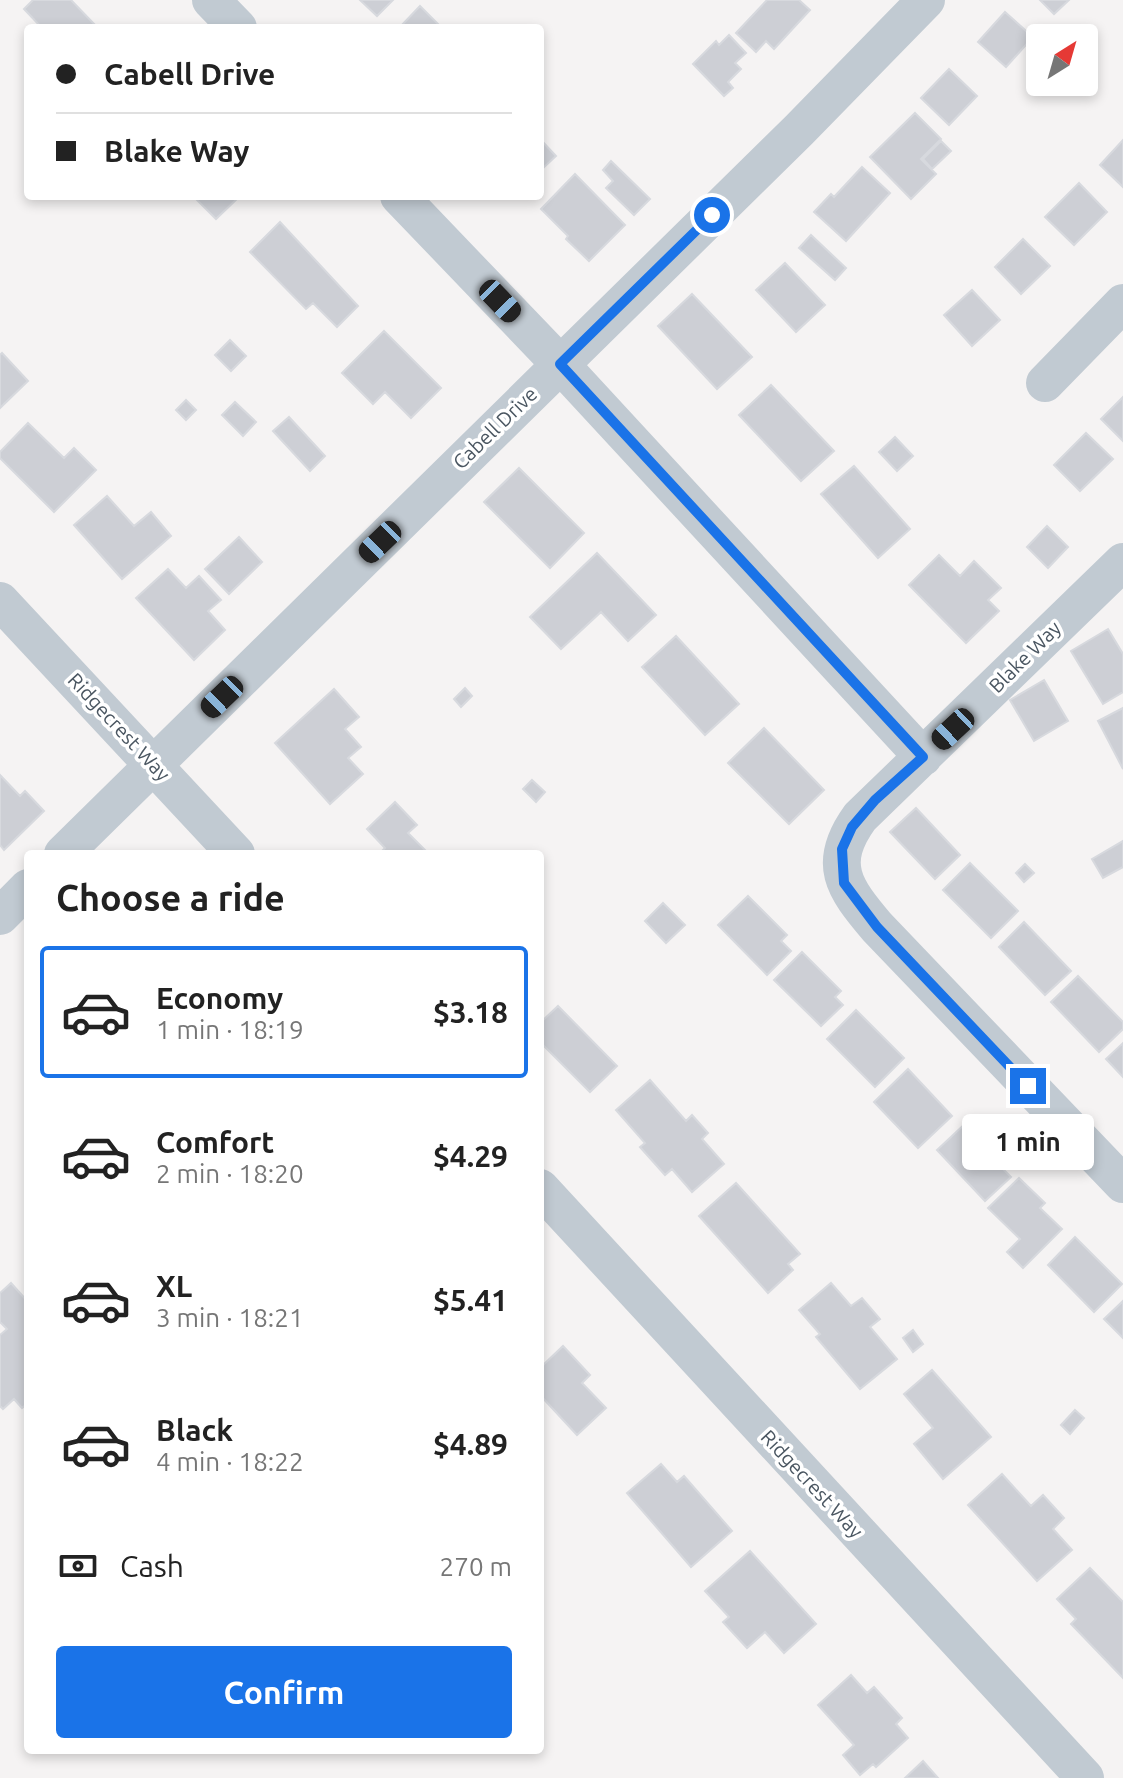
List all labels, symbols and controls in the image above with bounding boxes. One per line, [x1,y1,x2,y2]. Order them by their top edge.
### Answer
north arrow [1026,24,1098,96]
map controls [1026,24,1098,96]
text: Cabell Drive [104,57,275,91]
text: Blake Way [104,134,249,168]
route start [694,197,730,233]
car [475,275,525,327]
street label: Cabell Drive [448,382,541,473]
car [354,517,406,567]
street label: Blake Way [984,616,1065,697]
street label: Ridgecrest Way [64,668,175,785]
car [196,672,248,722]
car [927,704,979,754]
text: Choose a ride [56,877,285,918]
icon: car [60,976,132,1048]
text: Economy [156,981,283,1015]
text: $3.18 [433,995,508,1029]
text: 1 min · 18:19 [156,1015,304,1044]
route end [1010,1068,1046,1104]
callout: 1 min [962,1114,1094,1170]
icon: car [60,1120,132,1192]
text: Comfort [156,1125,274,1159]
text: 1 min [995,1127,1061,1156]
text: $4.29 [433,1139,508,1173]
text: 2 min · 18:20 [156,1159,304,1188]
icon: car [60,1264,132,1336]
text: XL [156,1269,192,1303]
text: $5.41 [433,1283,508,1317]
text: 3 min · 18:21 [156,1303,304,1332]
icon: car [60,1408,132,1480]
text: Black [156,1413,233,1447]
street label: Ridgecrest Way [757,1425,868,1542]
text: $4.89 [433,1427,508,1461]
text: 4 min · 18:22 [156,1447,304,1476]
icon: cash [56,1544,100,1588]
text: Cash [120,1549,184,1583]
text: 270 m [440,1552,512,1581]
button: Confirm [56,1646,512,1738]

